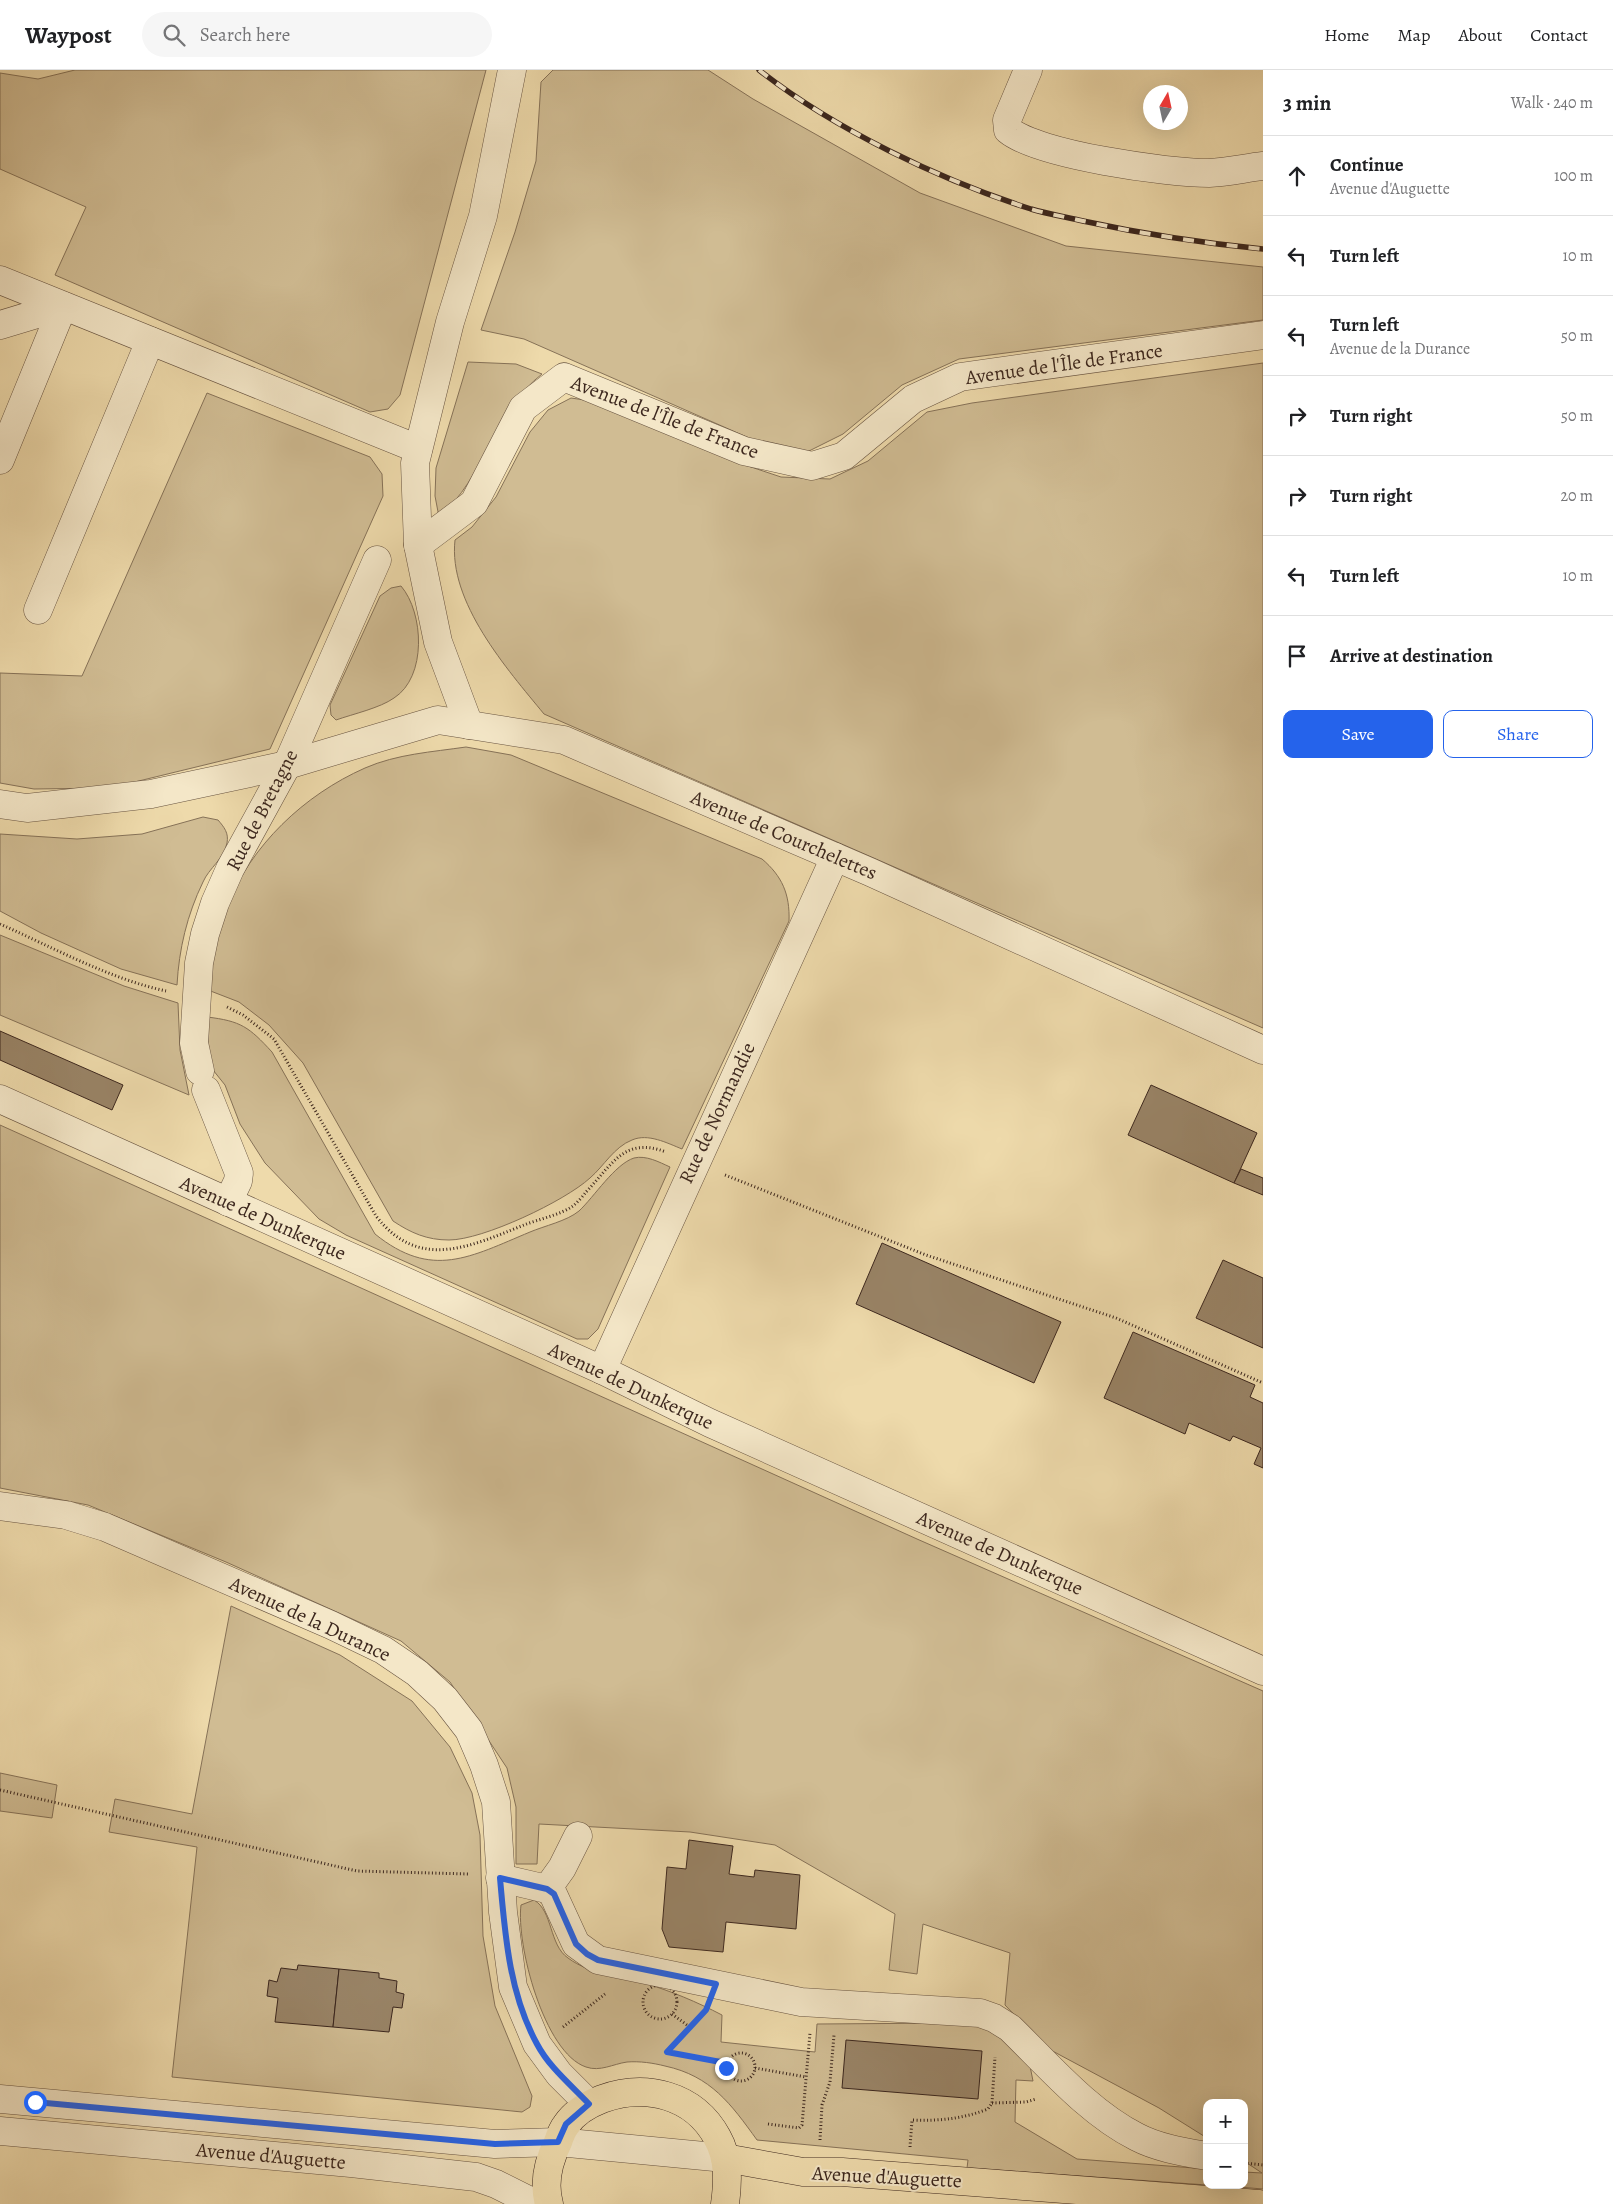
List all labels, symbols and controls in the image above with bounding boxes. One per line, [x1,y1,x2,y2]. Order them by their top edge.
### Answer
search box [142,12,492,57]
text: Waypost [25,19,112,51]
icon: search [160,21,188,49]
text: Search here [200,22,290,48]
text: Home [1324,23,1369,47]
text: Map [1397,23,1430,47]
text: About [1458,23,1502,47]
text: Contact [1530,23,1588,47]
north arrow [1143,85,1188,130]
text: 3 min [1283,89,1331,117]
text: Walk · 240 m [1511,92,1593,114]
text: Continue [1330,152,1404,178]
icon: ahead [1283,162,1311,190]
text: 100 m [1554,165,1593,187]
text: Avenue d'Auguette [1330,178,1450,200]
icon: left [1283,242,1311,270]
text: Turn left [1330,243,1399,269]
text: 10 m [1563,245,1593,267]
text: Turn left [1330,312,1399,338]
icon: left [1283,322,1311,350]
text: 50 m [1561,325,1593,347]
street label: Avenue de l'Île de France [963,337,1164,391]
text: Avenue de la Durance [1330,338,1470,360]
street label: Avenue de l'Île de France [566,368,763,465]
icon: right [1283,402,1311,430]
text: Turn right [1330,403,1412,429]
text: 50 m [1561,405,1593,427]
icon: right [1283,482,1311,510]
text: Turn right [1330,483,1412,509]
text: 20 m [1560,485,1593,507]
icon: left [1283,562,1311,590]
text: Turn left [1330,563,1399,589]
text: 10 m [1563,565,1593,587]
icon: arrive [1283,642,1311,670]
text: Arrive at destination [1330,643,1493,669]
button: Save [1283,710,1433,758]
button: Share [1443,710,1593,758]
street label: Rue de Bretagne [220,745,304,875]
street label: Avenue de Courchelettes [686,783,881,886]
street label: Rue de Normandie [672,1038,762,1188]
street label: Avenue de Dunkerque [175,1169,350,1267]
street label: Avenue de Dunkerque [543,1335,718,1436]
street label: Avenue de Dunkerque [912,1504,1087,1602]
street label: Avenue de la Durance [224,1569,395,1668]
route end [715,2057,738,2080]
route start [24,2091,47,2114]
map controls [1203,2099,1248,2189]
button: + [1203,2099,1248,2144]
street label: Avenue d'Auguette [194,2136,347,2176]
button: − [1203,2144,1248,2189]
street label: Avenue d'Auguette [810,2160,963,2194]

